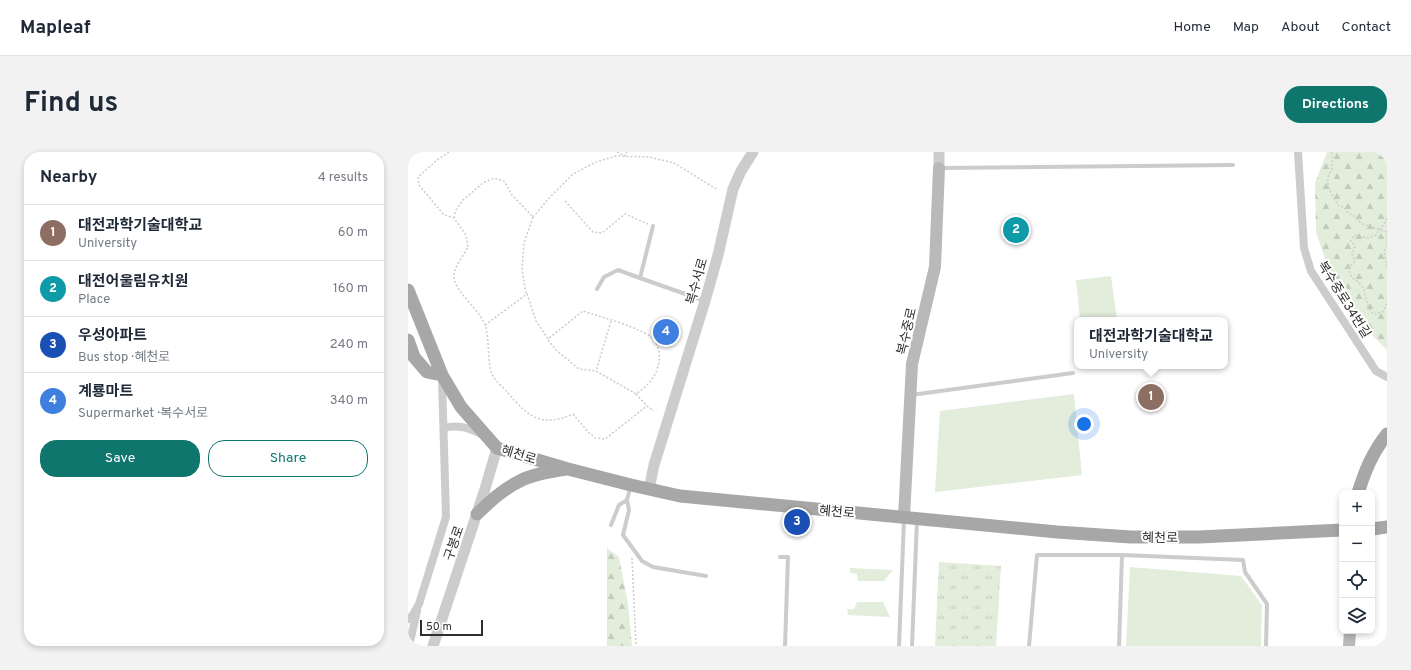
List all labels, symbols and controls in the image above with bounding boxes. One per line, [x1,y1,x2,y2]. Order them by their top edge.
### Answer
text: Mapleaf [20,16,91,40]
text: Home [1174,19,1211,36]
text: Map [1233,19,1259,36]
text: About [1281,19,1320,36]
text: Contact [1342,19,1391,36]
text: Find us [24,86,118,122]
button: Directions [1284,86,1387,123]
text: Nearby [40,167,97,189]
text: 4 results [318,170,368,186]
pin: 2 [1003,215,1029,245]
text: 대전과학기술대학교 [78,217,202,236]
text: 1 [50,225,56,241]
text: 60 m [338,225,368,241]
text: University [78,236,137,252]
street label: 복수서로 [684,256,712,307]
street label: 복수중로34번길 [1313,259,1373,341]
text: 대전어울림유치원 [78,273,188,292]
text: 2 [49,281,57,297]
text: 160 m [333,281,368,297]
text: Place [78,292,110,308]
street label: 복수중로 [895,306,921,357]
pin: 4 [653,317,679,347]
popup [1074,317,1228,369]
text: 우성아파트 [78,327,147,346]
text: 대전과학기술대학교 [1089,328,1213,347]
text: 3 [49,337,57,353]
text: 240 m [330,337,368,353]
text: University [1089,347,1148,363]
text: Bus stop · 혜천로 [78,350,170,366]
pin: 1 [1138,382,1164,412]
text: 계룡마트 [78,383,133,402]
text: 4 [49,393,57,409]
text: 340 m [330,393,368,409]
text: Supermarket · 복수서로 [78,406,208,422]
your location [1074,414,1094,434]
button: Save [40,440,200,477]
button: Share [208,440,368,477]
street label: 혜천로 [499,442,538,469]
map controls [1339,490,1375,634]
button: + [1339,490,1375,526]
street label: 혜천로 [818,502,856,523]
pin: 3 [784,507,810,537]
street label: 구봉로 [441,524,468,563]
button: − [1339,526,1375,562]
street label: 혜천로 [1142,530,1178,547]
button: locate [1339,562,1375,598]
button: layers [1339,598,1375,634]
scale bar [420,618,483,637]
text: 50 m [426,620,452,634]

